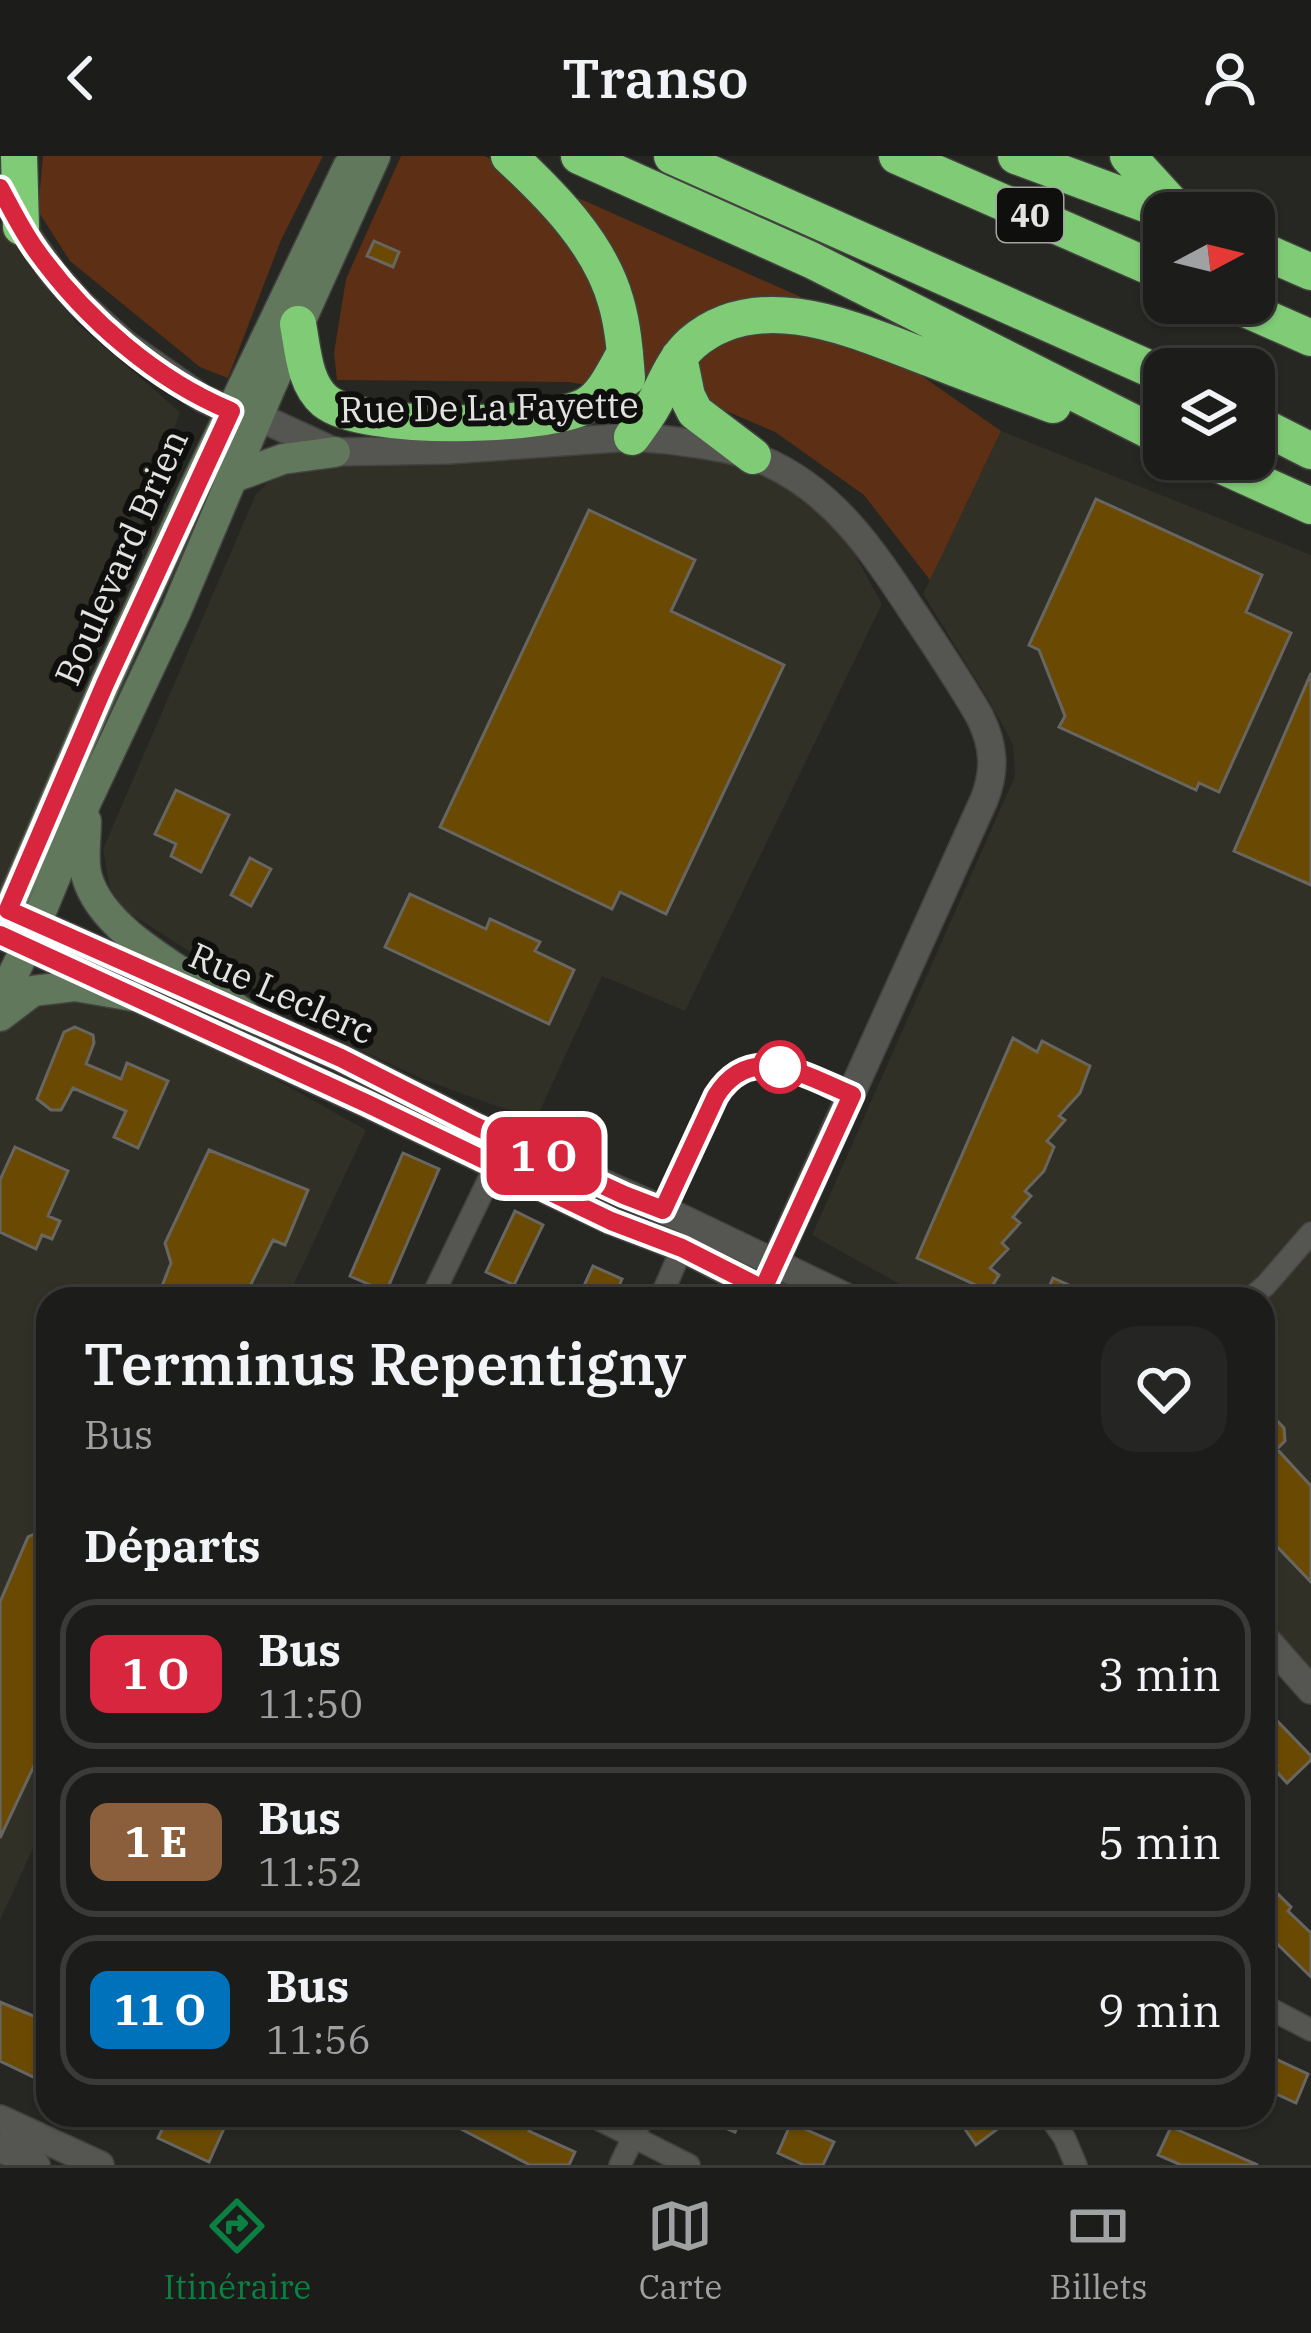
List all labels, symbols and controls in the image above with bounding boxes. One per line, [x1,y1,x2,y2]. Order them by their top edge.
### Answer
text: Transo [562,43,749,113]
icon: back [48,45,114,111]
icon: person [1197,45,1263,111]
road number: 40 [997,188,1063,242]
north arrow [1143,192,1275,324]
map controls [1143,192,1275,480]
button: layers [1143,348,1275,480]
street label: Rue De La Fayette [339,380,639,433]
street label: Boulevard Brien [43,422,198,692]
street label: Rue Leclerc [182,931,382,1054]
unlabelled marker [755,1042,805,1092]
line badge: 1 O [475,1117,613,1195]
text: 1 O [511,1128,577,1183]
button: heart [1101,1326,1227,1452]
text: Terminus Repentigny [84,1327,686,1401]
text: Bus [84,1409,153,1460]
text: Départs [84,1516,261,1574]
text: Bus [258,1620,341,1678]
text: 3 min [1098,1645,1221,1703]
text: 1 O [123,1646,189,1701]
text: 11:50 [258,1678,363,1729]
text: Bus [258,1788,341,1846]
text: 5 min [1098,1813,1221,1871]
text: 1 E [125,1814,187,1869]
text: 11:52 [258,1846,363,1897]
text: Bus [266,1956,349,2014]
text: 9 min [1098,1981,1221,2039]
text: 11 O [114,1982,206,2037]
text: 11:56 [266,2014,371,2065]
tab: Itinéraire [164,2193,311,2308]
tab: Carte [639,2193,722,2308]
tab: Billets [1050,2193,1147,2308]

